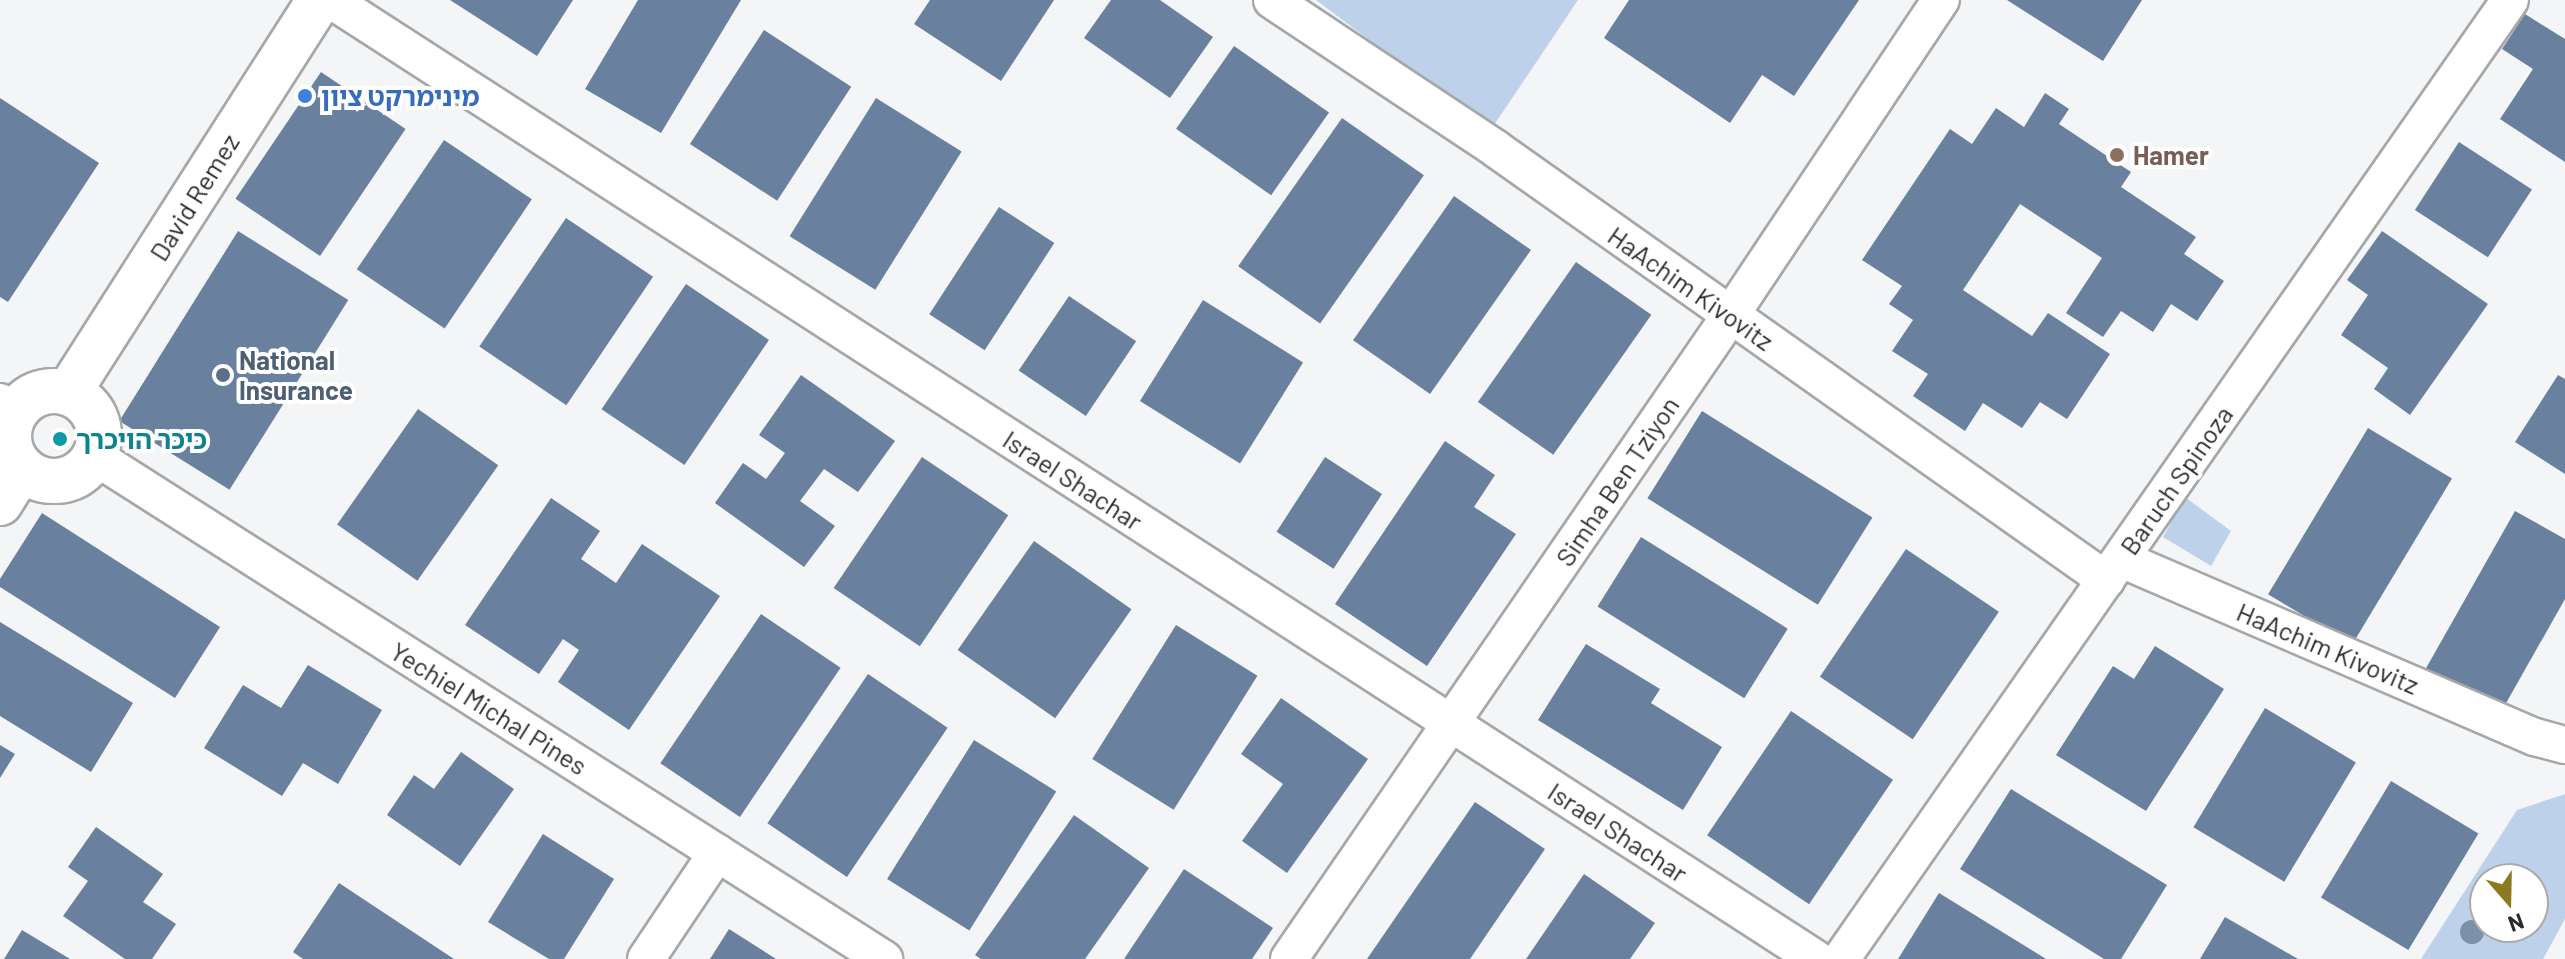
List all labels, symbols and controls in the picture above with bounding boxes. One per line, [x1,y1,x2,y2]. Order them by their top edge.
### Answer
place label: מינימרקט ציון [321,80,479,112]
marker: מינימרקט ציון [296,87,314,105]
street label: David Remez [143,128,245,266]
place label: Hamer [2133,139,2209,171]
marker: Hamer [2108,146,2126,164]
street label: HaAchim Kivovitz [1602,219,1780,357]
place label: National Insurance [239,344,353,406]
marker: National Insurance [214,366,232,384]
street label: Simha Ben Tziyon [1549,390,1685,572]
street label: Baruch Spinoza [2113,400,2239,560]
place label: כיכר הויכרך [76,423,207,455]
street label: Israel Shachar [998,423,1148,537]
marker: כיכר הויכרך [51,430,69,448]
street label: HaAchim Kivovitz [2232,596,2424,700]
street label: Yechiel Michal Pines [385,635,593,781]
street label: Israel Shachar [1543,775,1693,889]
north arrow [2469,863,2549,943]
text: N [2505,909,2528,938]

